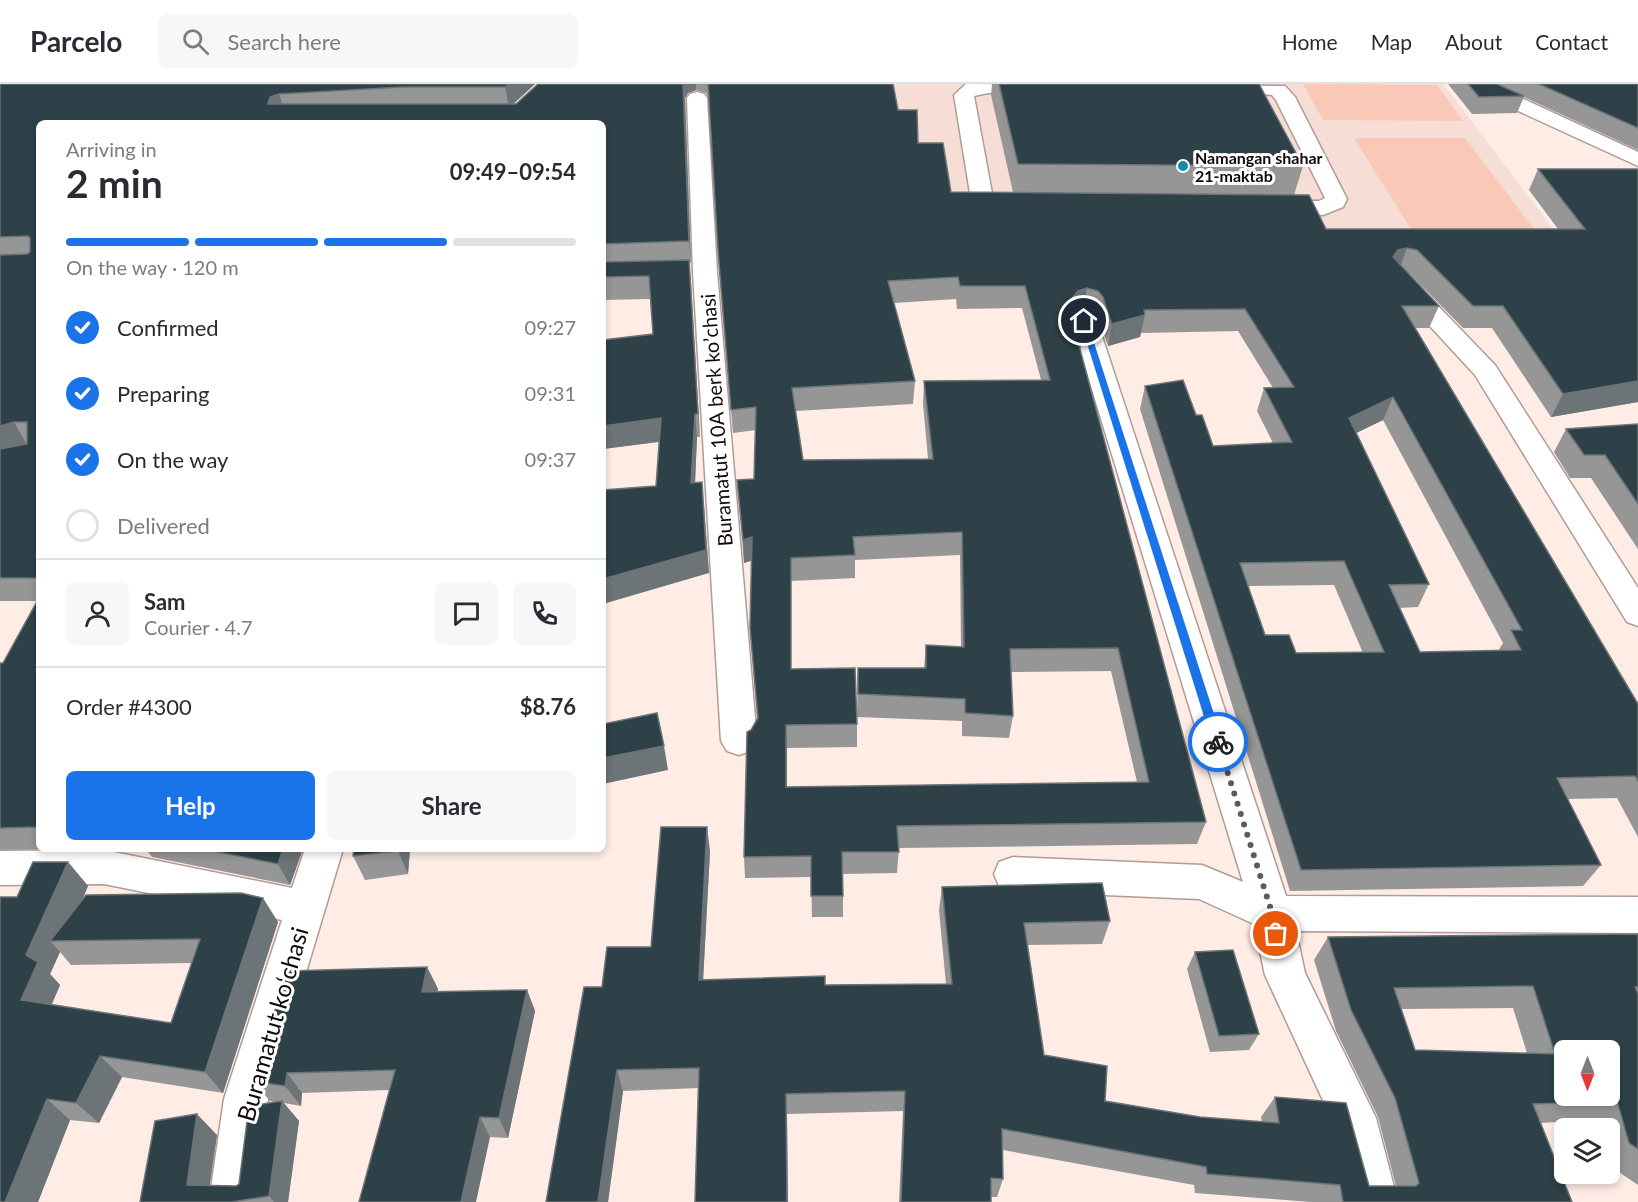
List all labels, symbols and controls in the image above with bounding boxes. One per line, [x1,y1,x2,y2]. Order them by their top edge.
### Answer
search box [158,14,578,68]
text: Parcelo [30,24,122,58]
icon: search [179,25,212,58]
text: Search here [227,28,341,55]
text: Home [1282,29,1338,54]
text: Map [1371,29,1412,54]
text: About [1445,29,1502,54]
text: Contact [1535,29,1608,54]
text: Arriving in [66,137,157,161]
place label: Namangan shahar 21-maktab [1195,148,1323,185]
text: 09:49–09:54 [450,158,576,185]
marker: Namangan shahar 21-maktab [1176,159,1190,173]
text: 2 min [66,160,163,206]
text: On the way · 120 m [66,255,239,279]
street label: Buramatut 10А berk koʼchasi [695,293,737,547]
pin [1058,295,1109,346]
icon: home [1067,304,1100,337]
icon: check [66,311,99,344]
text: Confirmed [117,314,219,341]
text: 09:27 [525,315,576,339]
icon: check [66,377,99,410]
text: Preparing [117,380,209,407]
text: 09:31 [525,381,576,405]
icon: check [66,443,99,476]
text: On the way [117,446,228,473]
text: 09:37 [525,447,576,471]
text: Delivered [117,512,210,539]
button: person [66,582,129,645]
button: chat [435,582,498,645]
button: phone [513,582,576,645]
text: Sam [144,588,186,615]
text: Courier · 4.7 [144,615,253,639]
text: Order #4300 [66,693,192,720]
text: $8.76 [520,693,576,720]
courier [1188,712,1248,772]
icon: bike [1202,726,1235,759]
button: Help [66,771,315,840]
button: Share [327,771,576,840]
pin [1250,908,1301,959]
icon: bag [1259,917,1292,950]
street label: Buramatut koʻchasi [230,924,314,1124]
north arrow [1554,1040,1620,1106]
map controls [1554,1040,1620,1184]
button: layers [1554,1118,1620,1184]

